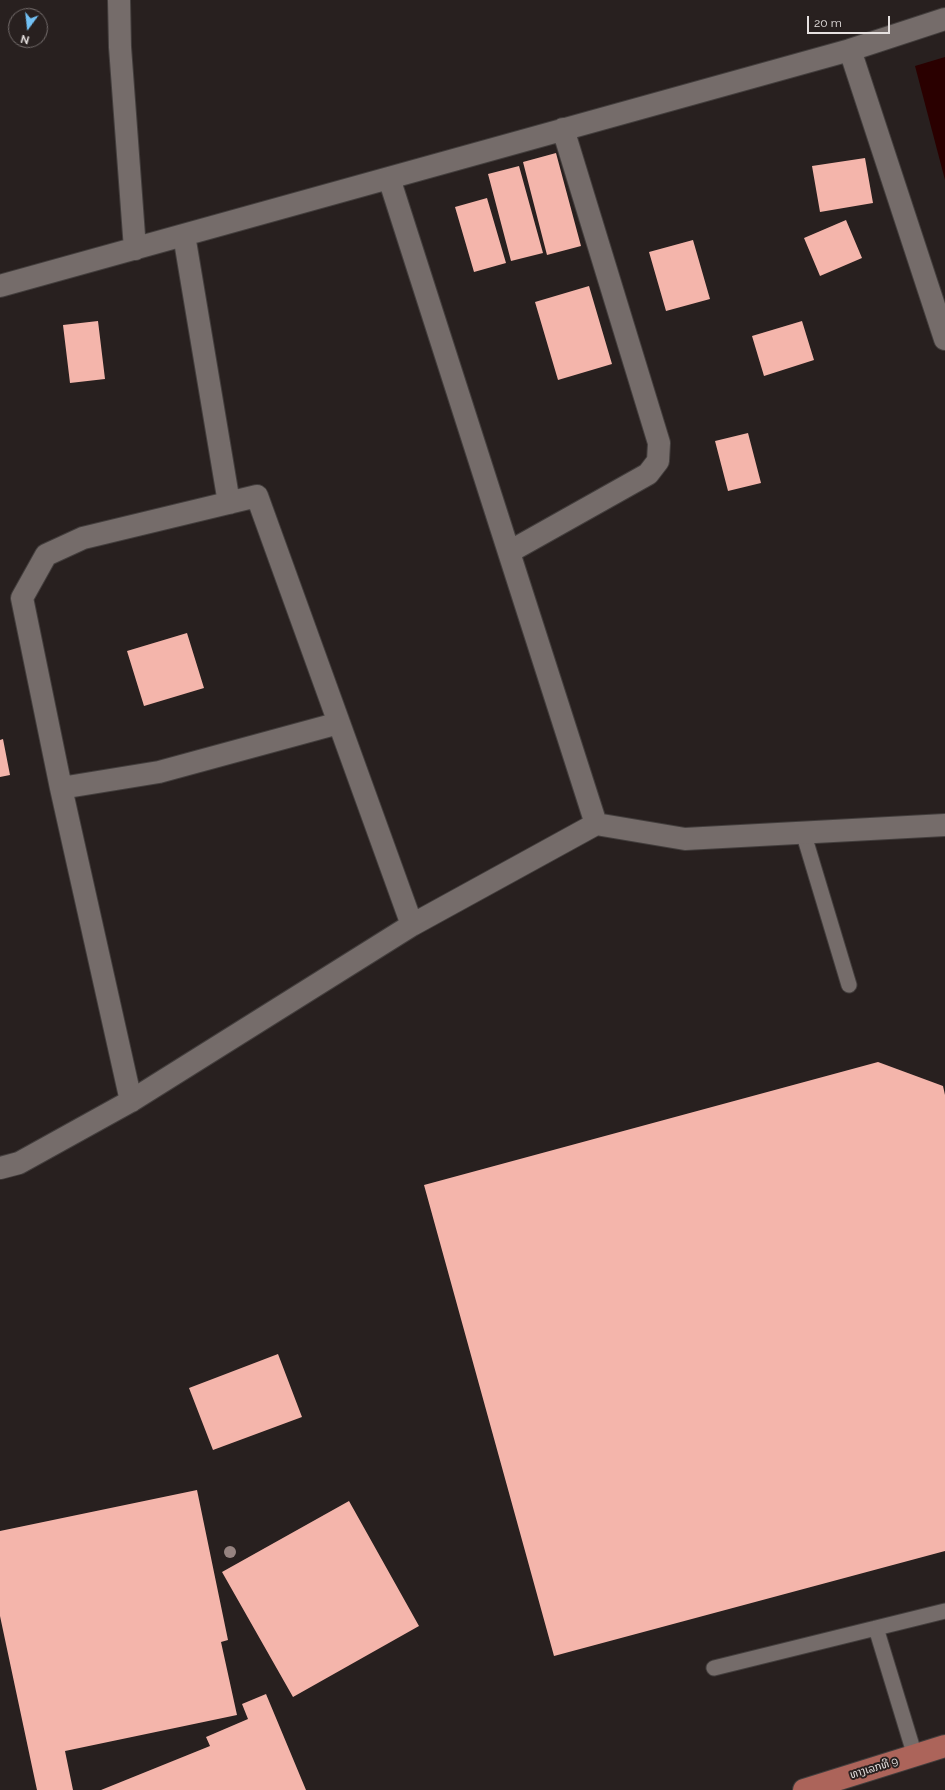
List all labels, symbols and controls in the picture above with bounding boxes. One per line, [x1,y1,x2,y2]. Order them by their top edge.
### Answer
north arrow [8,8,48,48]
scale bar [809,8,892,34]
text: 20 m [814,16,842,30]
text: N [19,32,31,46]
street label: ທາງເລກທີ 9 [848,1754,900,1782]

